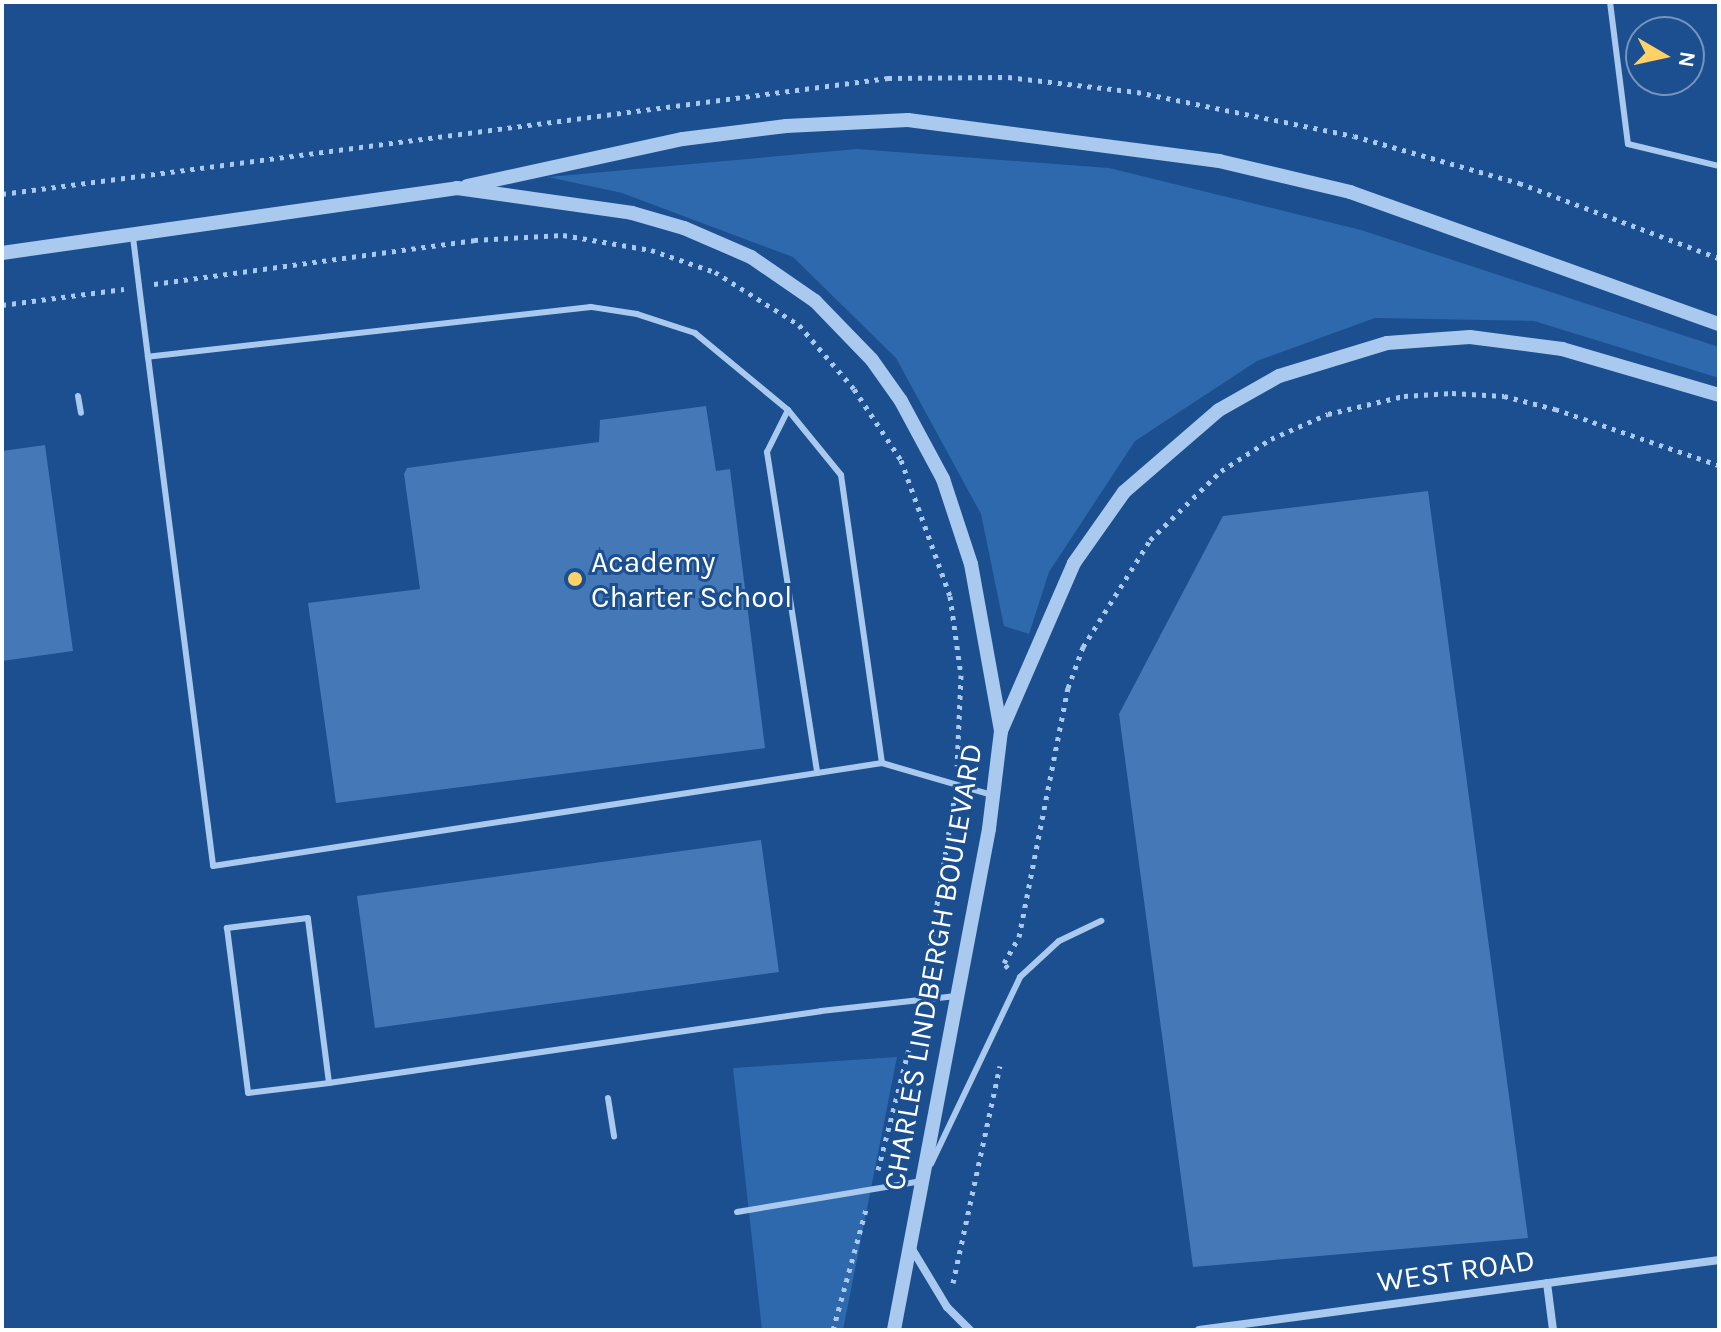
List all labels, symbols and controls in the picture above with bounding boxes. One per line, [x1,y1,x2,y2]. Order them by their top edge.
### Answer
north arrow [1625,16,1705,96]
text: N [1673,50,1701,69]
place label: Academy Charter School [591,544,792,614]
marker: Academy Charter School [566,570,584,588]
street label: CHARLES LINDBERGH BOULEVARD [876,741,990,1193]
street label: WEST ROAD [1375,1242,1537,1300]

